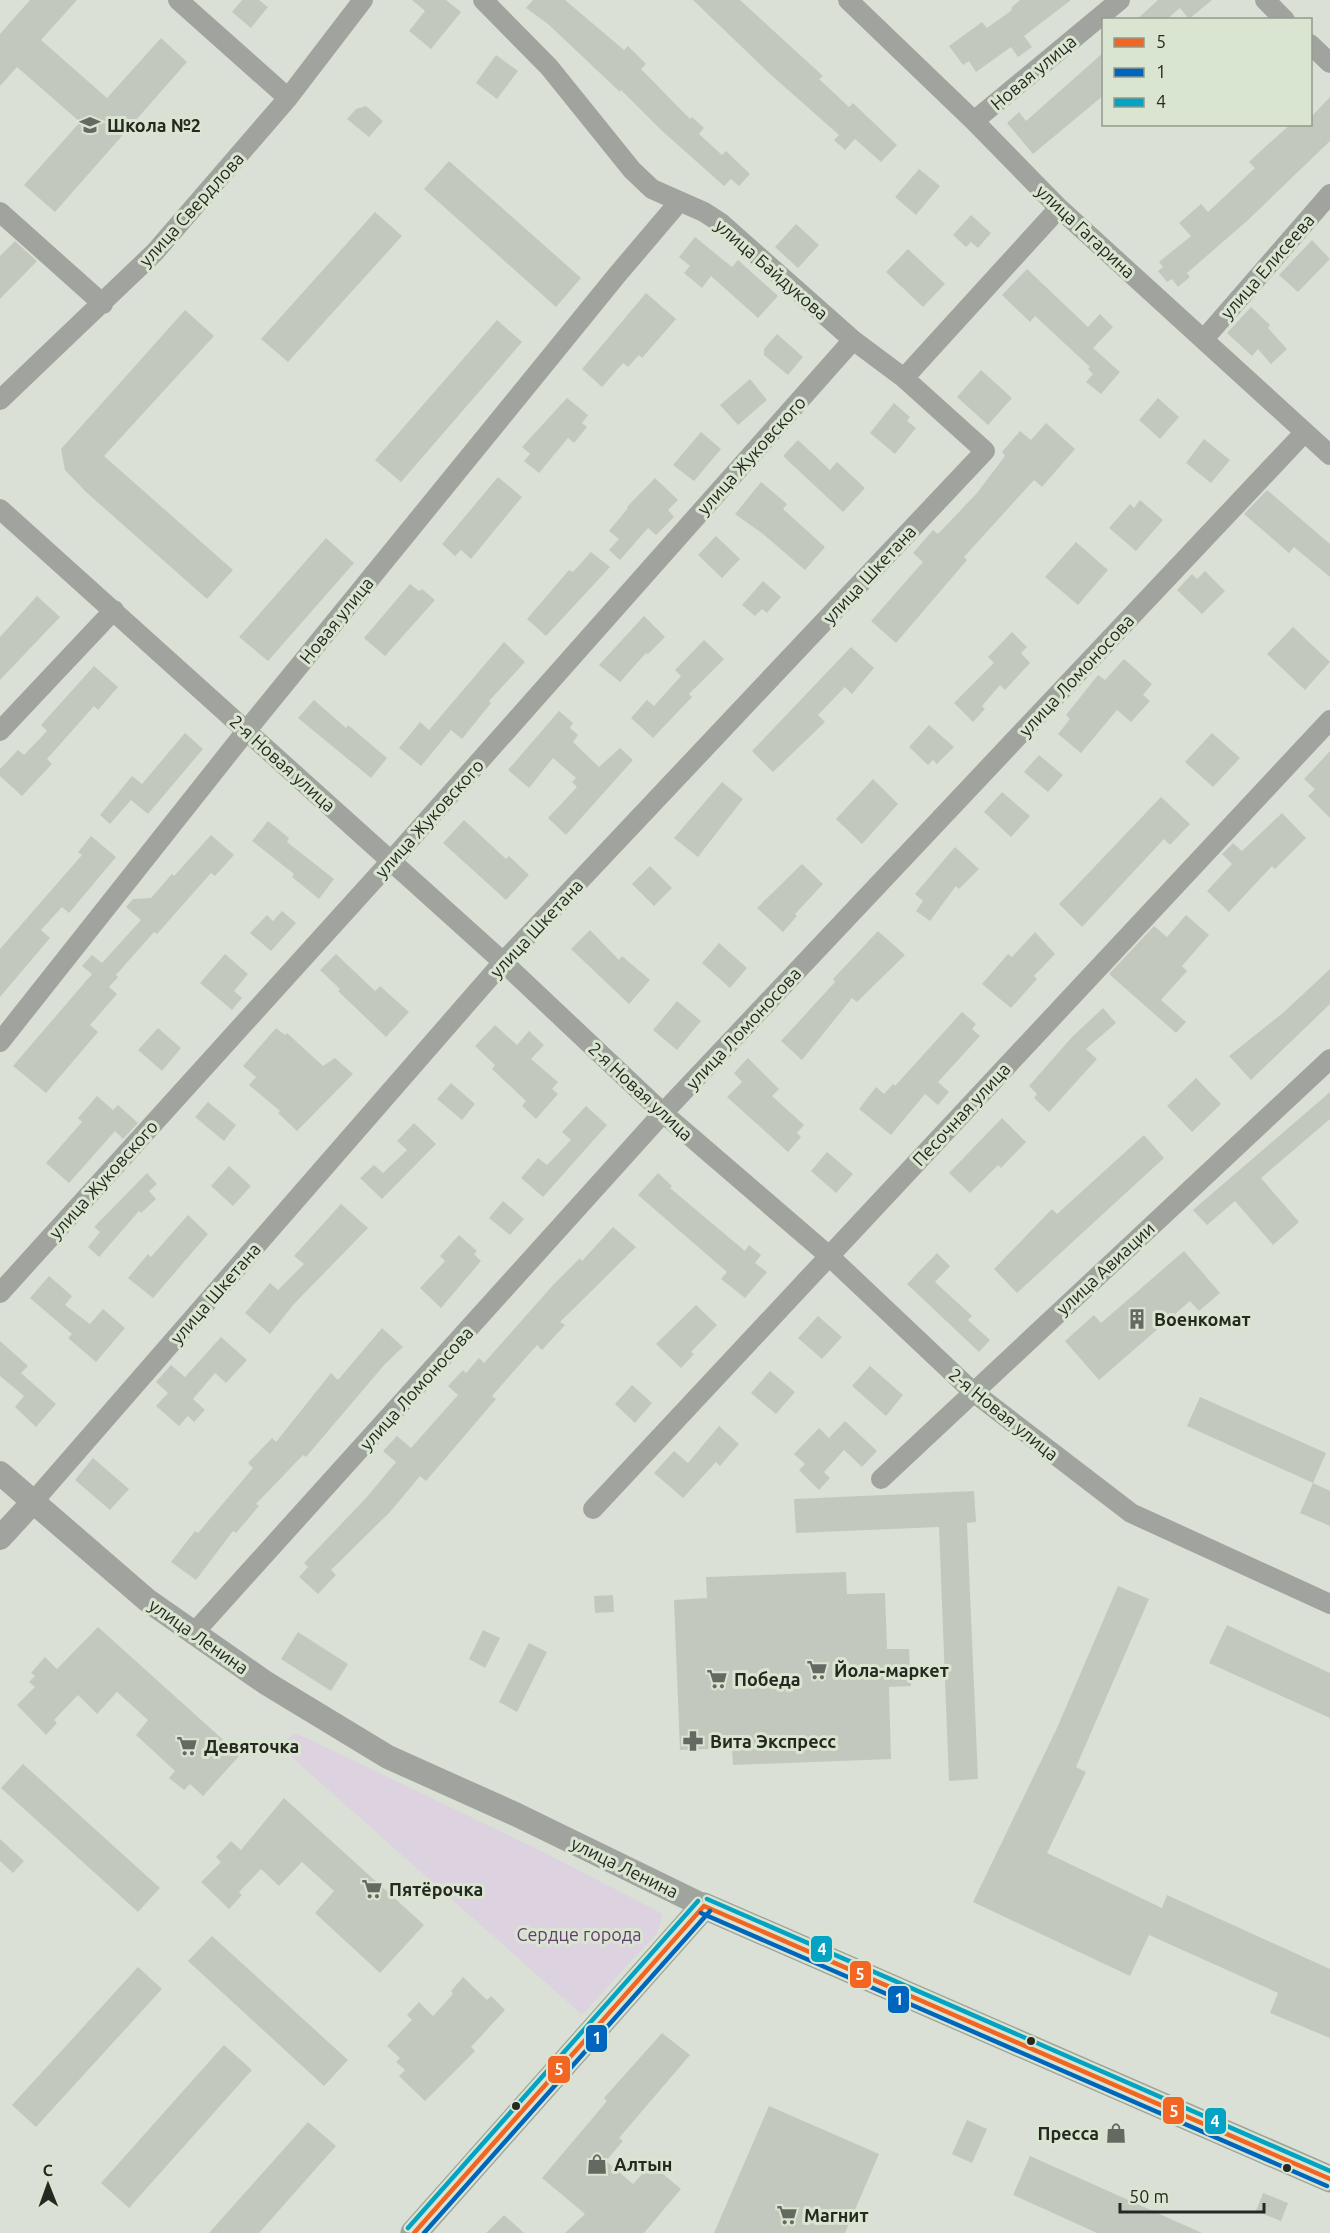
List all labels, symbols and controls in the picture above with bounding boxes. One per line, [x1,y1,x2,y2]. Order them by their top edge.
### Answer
legend [1102,18,1312,126]
street label: Новая улица [986,30,1080,114]
text: 5 [1156,31,1166,51]
text: 1 [1156,61,1166,81]
text: 4 [1156,91,1166,111]
school or university icon: Школа №2 [78,113,102,137]
place label: Школа №2 [107,115,201,135]
street label: улица Свердлова [135,148,247,270]
street label: улица Гагарина [1033,180,1139,282]
street label: улица Елисеева [1216,210,1318,322]
street label: улица Байдукова [712,215,832,323]
street label: улица Жуковского [693,392,809,518]
street label: улица Шкетана [818,521,920,627]
street label: Новая улица [295,573,377,667]
street label: улица Ломоносова [1014,610,1138,740]
street label: 2-я Новая улица [226,711,340,815]
street label: улица Жуковского [371,755,487,881]
street label: улица Шкетана [485,875,587,981]
street label: улица Ломоносова [681,963,805,1093]
street label: 2-я Новая улица [585,1038,697,1144]
street label: Песочная улица [908,1058,1014,1170]
street label: улица Жуковского [45,1116,161,1242]
street label: улица Авиации [1052,1217,1158,1319]
street label: улица Шкетана [166,1239,264,1347]
building icon: Военкомат [1125,1307,1149,1331]
place label: Военкомат [1154,1309,1251,1329]
street label: улица Ломоносова [355,1322,477,1454]
street label: 2-я Новая улица [945,1364,1063,1464]
street label: улица Ленина [145,1594,253,1678]
supermarket icon: Йола-маркет [805,1658,829,1682]
place label: Йола-маркет [834,1660,949,1680]
supermarket icon: Победа [705,1667,729,1691]
place label: Победа [734,1669,800,1689]
pharmacy icon: Вита Экспресс [681,1729,705,1753]
place label: Вита Экспресс [710,1731,836,1751]
supermarket icon: Девяточка [175,1734,199,1758]
place label: Девяточка [204,1736,299,1756]
street label: улица Ленина [568,1832,682,1902]
supermarket icon: Пятёрочка [360,1877,384,1901]
place label: Пятёрочка [389,1879,483,1899]
park label: Сердце города [516,1924,642,1944]
line badge: 4 [810,1935,833,1963]
text: 4 [817,1940,827,1958]
line badge: 5 [849,1960,872,1989]
text: 5 [855,1965,865,1983]
line badge: 1 [887,1985,910,2014]
text: 1 [894,1990,904,2008]
line badge: 1 [585,2024,608,2053]
text: 1 [592,2029,602,2047]
unlabelled marker [1025,2035,1037,2047]
line badge: 5 [547,2055,571,2084]
text: 5 [554,2060,564,2078]
line badge: 5 [1162,2096,1185,2125]
unlabelled marker [510,2100,522,2112]
text: 5 [1169,2102,1179,2120]
line badge: 4 [1204,2107,1227,2135]
text: 4 [1210,2112,1220,2130]
shop icon: Пресса [1104,2121,1128,2145]
place label: Пресса [1037,2123,1099,2143]
shop icon: Алтын [585,2152,609,2176]
place label: Алтын [614,2154,672,2174]
north arrow [18,2155,78,2215]
text: С [42,2161,53,2179]
unlabelled marker [1281,2162,1293,2174]
scale bar [1120,2176,1264,2214]
text: 50 m [1129,2186,1169,2206]
supermarket icon: Магнит [775,2203,799,2227]
place label: Магнит [804,2205,868,2225]

